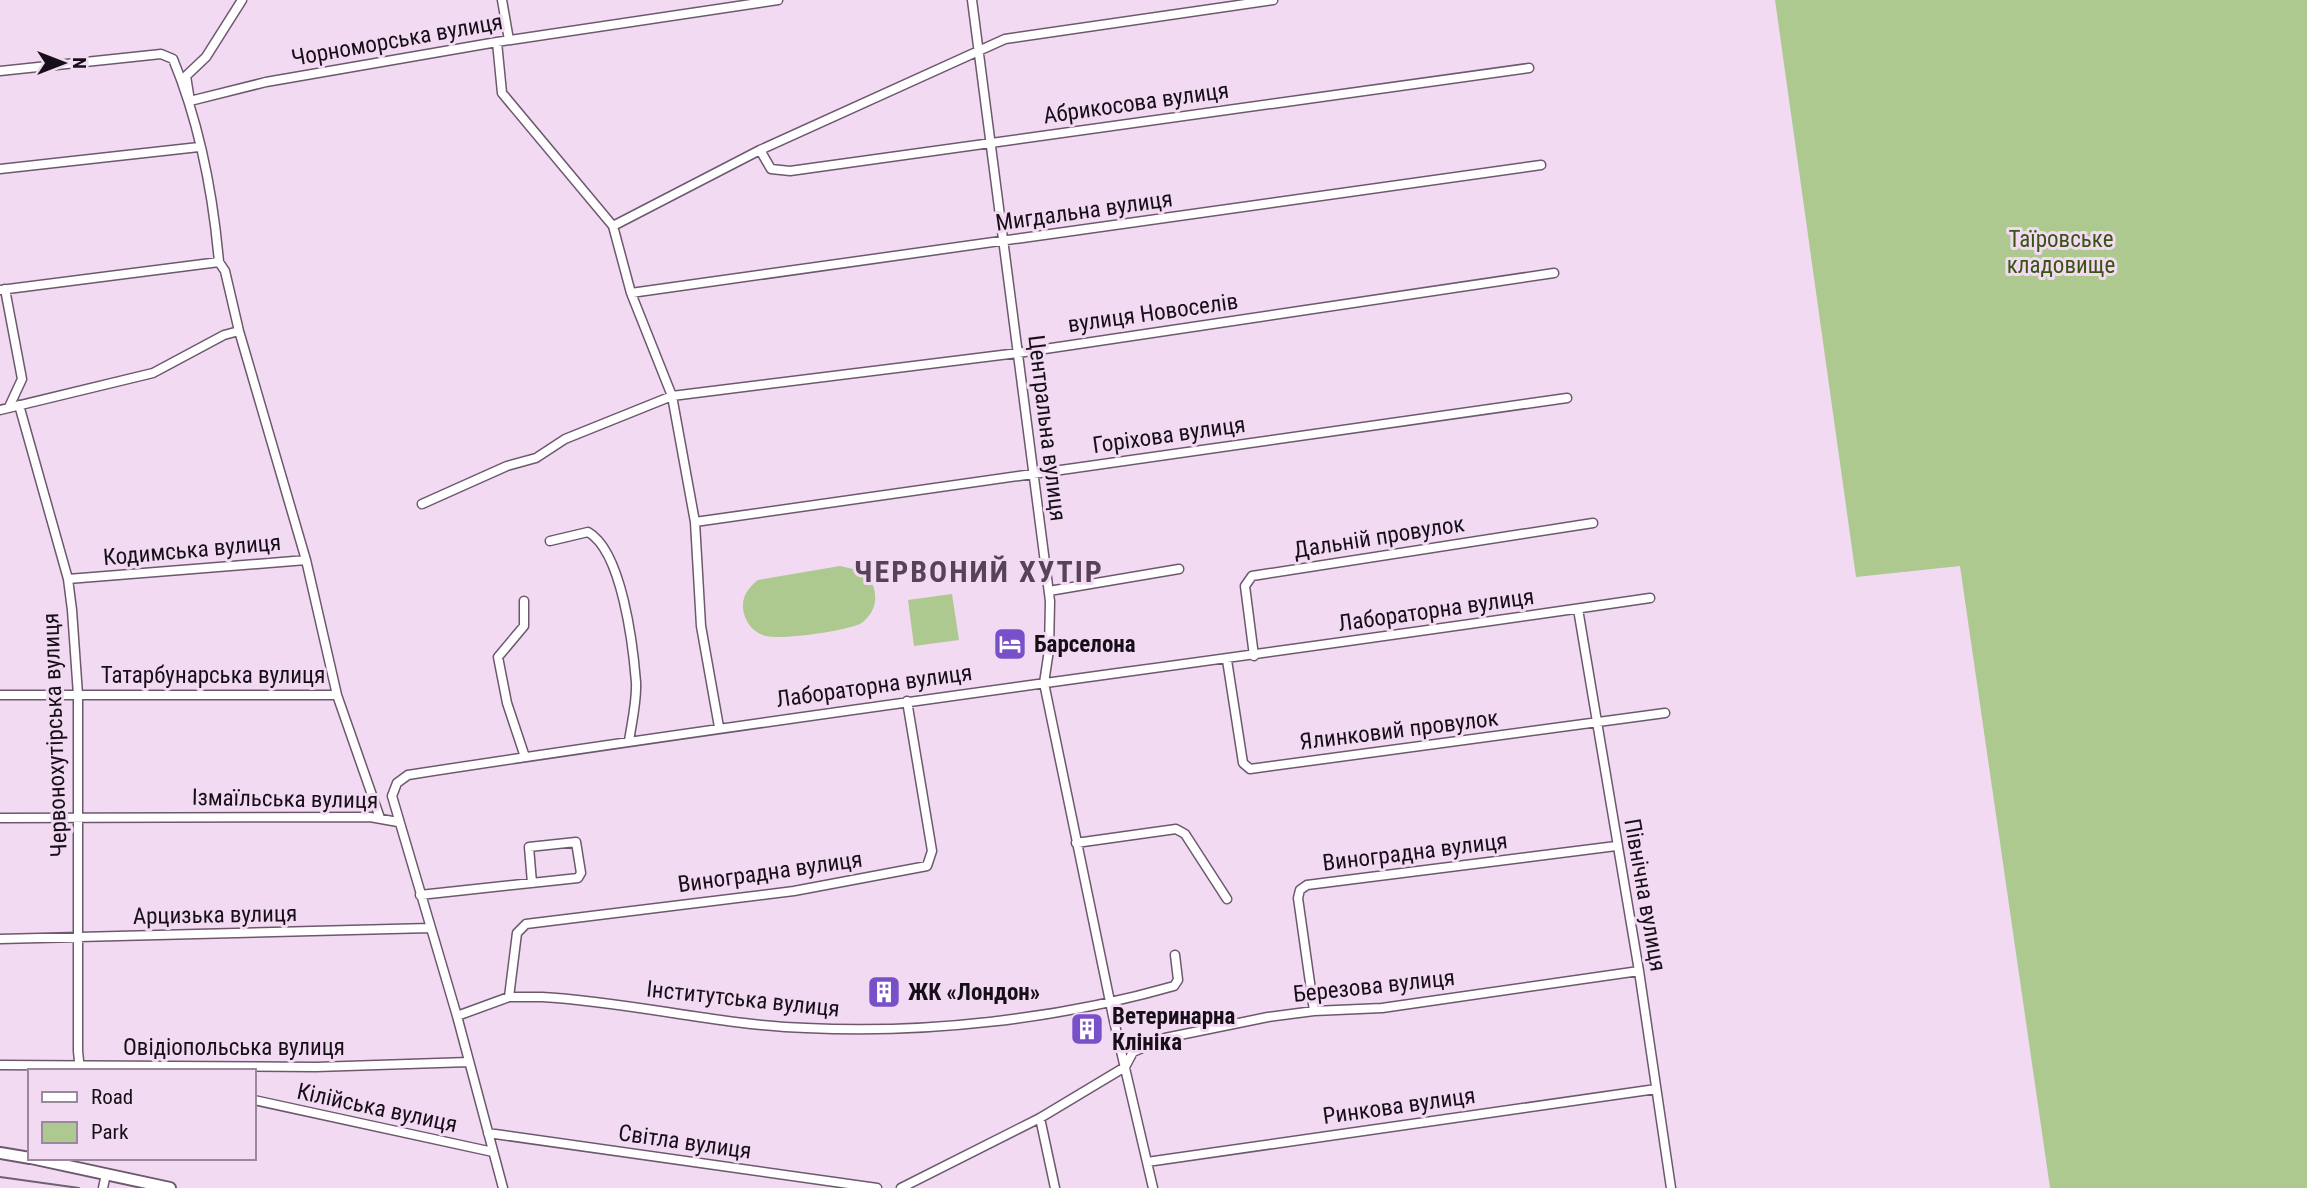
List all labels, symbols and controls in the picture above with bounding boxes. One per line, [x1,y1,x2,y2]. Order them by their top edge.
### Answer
street label: Чорноморська вулиця [289,8,505,72]
north arrow [28,28,98,98]
text: N [68,57,91,69]
street label: Абрикосова вулиця [1042,77,1230,129]
street label: Мигдальна вулиця [994,185,1174,237]
park label: Таїровське кладовище [2007,226,2115,279]
street label: вулиця Новоселів [1066,288,1240,338]
street label: Центральна вулиця [1022,333,1072,523]
street label: Горіхова вулиця [1091,411,1247,459]
street label: Дальній провулок [1292,510,1466,564]
street label: Кодимська вулиця [102,529,282,571]
district label: ЧЕРВОНИЙ ХУТІР [854,554,1104,589]
street label: Лабораторна вулиця [1336,583,1536,637]
street label: Червонохутірська вулиця [37,612,73,858]
hotel icon: Барселона [991,625,1029,663]
place label: Барселона [1034,631,1136,658]
street label: Лабораторна вулиця [774,659,974,713]
street label: Татарбунарська вулиця [101,662,325,689]
street label: Ялинковий провулок [1298,704,1500,756]
street label: Ізмаїльська вулиця [192,784,378,814]
street label: Північна вулиця [1618,817,1672,973]
street label: Виноградна вулиця [1321,827,1509,877]
street label: Виноградна вулиця [676,846,864,898]
street label: Арцизька вулиця [133,900,297,930]
street label: Березова вулиця [1292,964,1456,1008]
building icon: ЖК «Лондон» [865,973,903,1011]
street label: Інститутська вулиця [645,975,841,1023]
place label: ЖК «Лондон» [908,979,1040,1006]
place label: Ветеринарна Клініка [1112,1003,1236,1056]
building icon: Ветеринарна Клініка [1068,1010,1106,1048]
street label: Овідіопольська вулиця [123,1034,345,1061]
legend [28,1069,256,1160]
street label: Кілійська вулиця [294,1078,460,1138]
street label: Ринкова вулиця [1321,1082,1477,1130]
text: Road [91,1085,133,1109]
street label: Світла вулиця [617,1119,753,1165]
text: Park [91,1120,129,1144]

